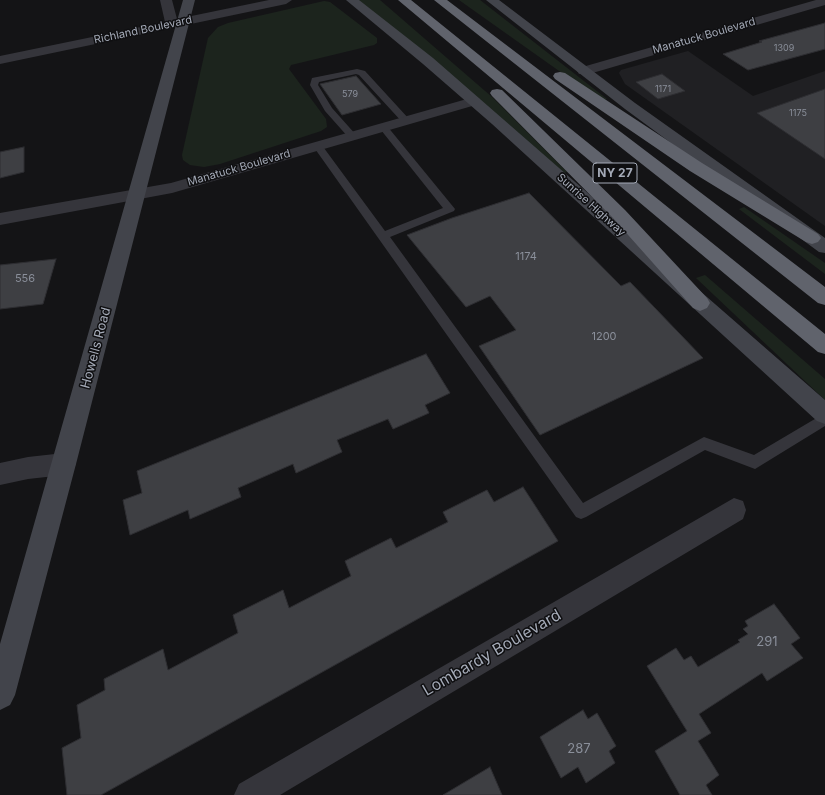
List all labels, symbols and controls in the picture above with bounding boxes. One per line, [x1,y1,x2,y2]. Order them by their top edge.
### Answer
street label: Richland Boulevard [93,13,193,47]
street label: Manatuck Boulevard [651,15,757,57]
house number: 1309 [774,43,794,53]
house number: 1171 [655,84,671,94]
house number: 579 [342,89,358,99]
house number: 1175 [789,108,807,118]
street label: Manatuck Boulevard [186,147,292,189]
road number: NY 27 [593,163,637,183]
street label: Sunrise Highway [554,171,628,239]
house number: 1174 [515,250,537,264]
house number: 556 [15,272,35,286]
street label: Howells Road [78,306,114,390]
house number: 1200 [591,330,617,344]
street label: Lombardy Boulevard [419,606,565,700]
house number: 291 [756,634,778,650]
house number: 287 [567,741,591,757]

